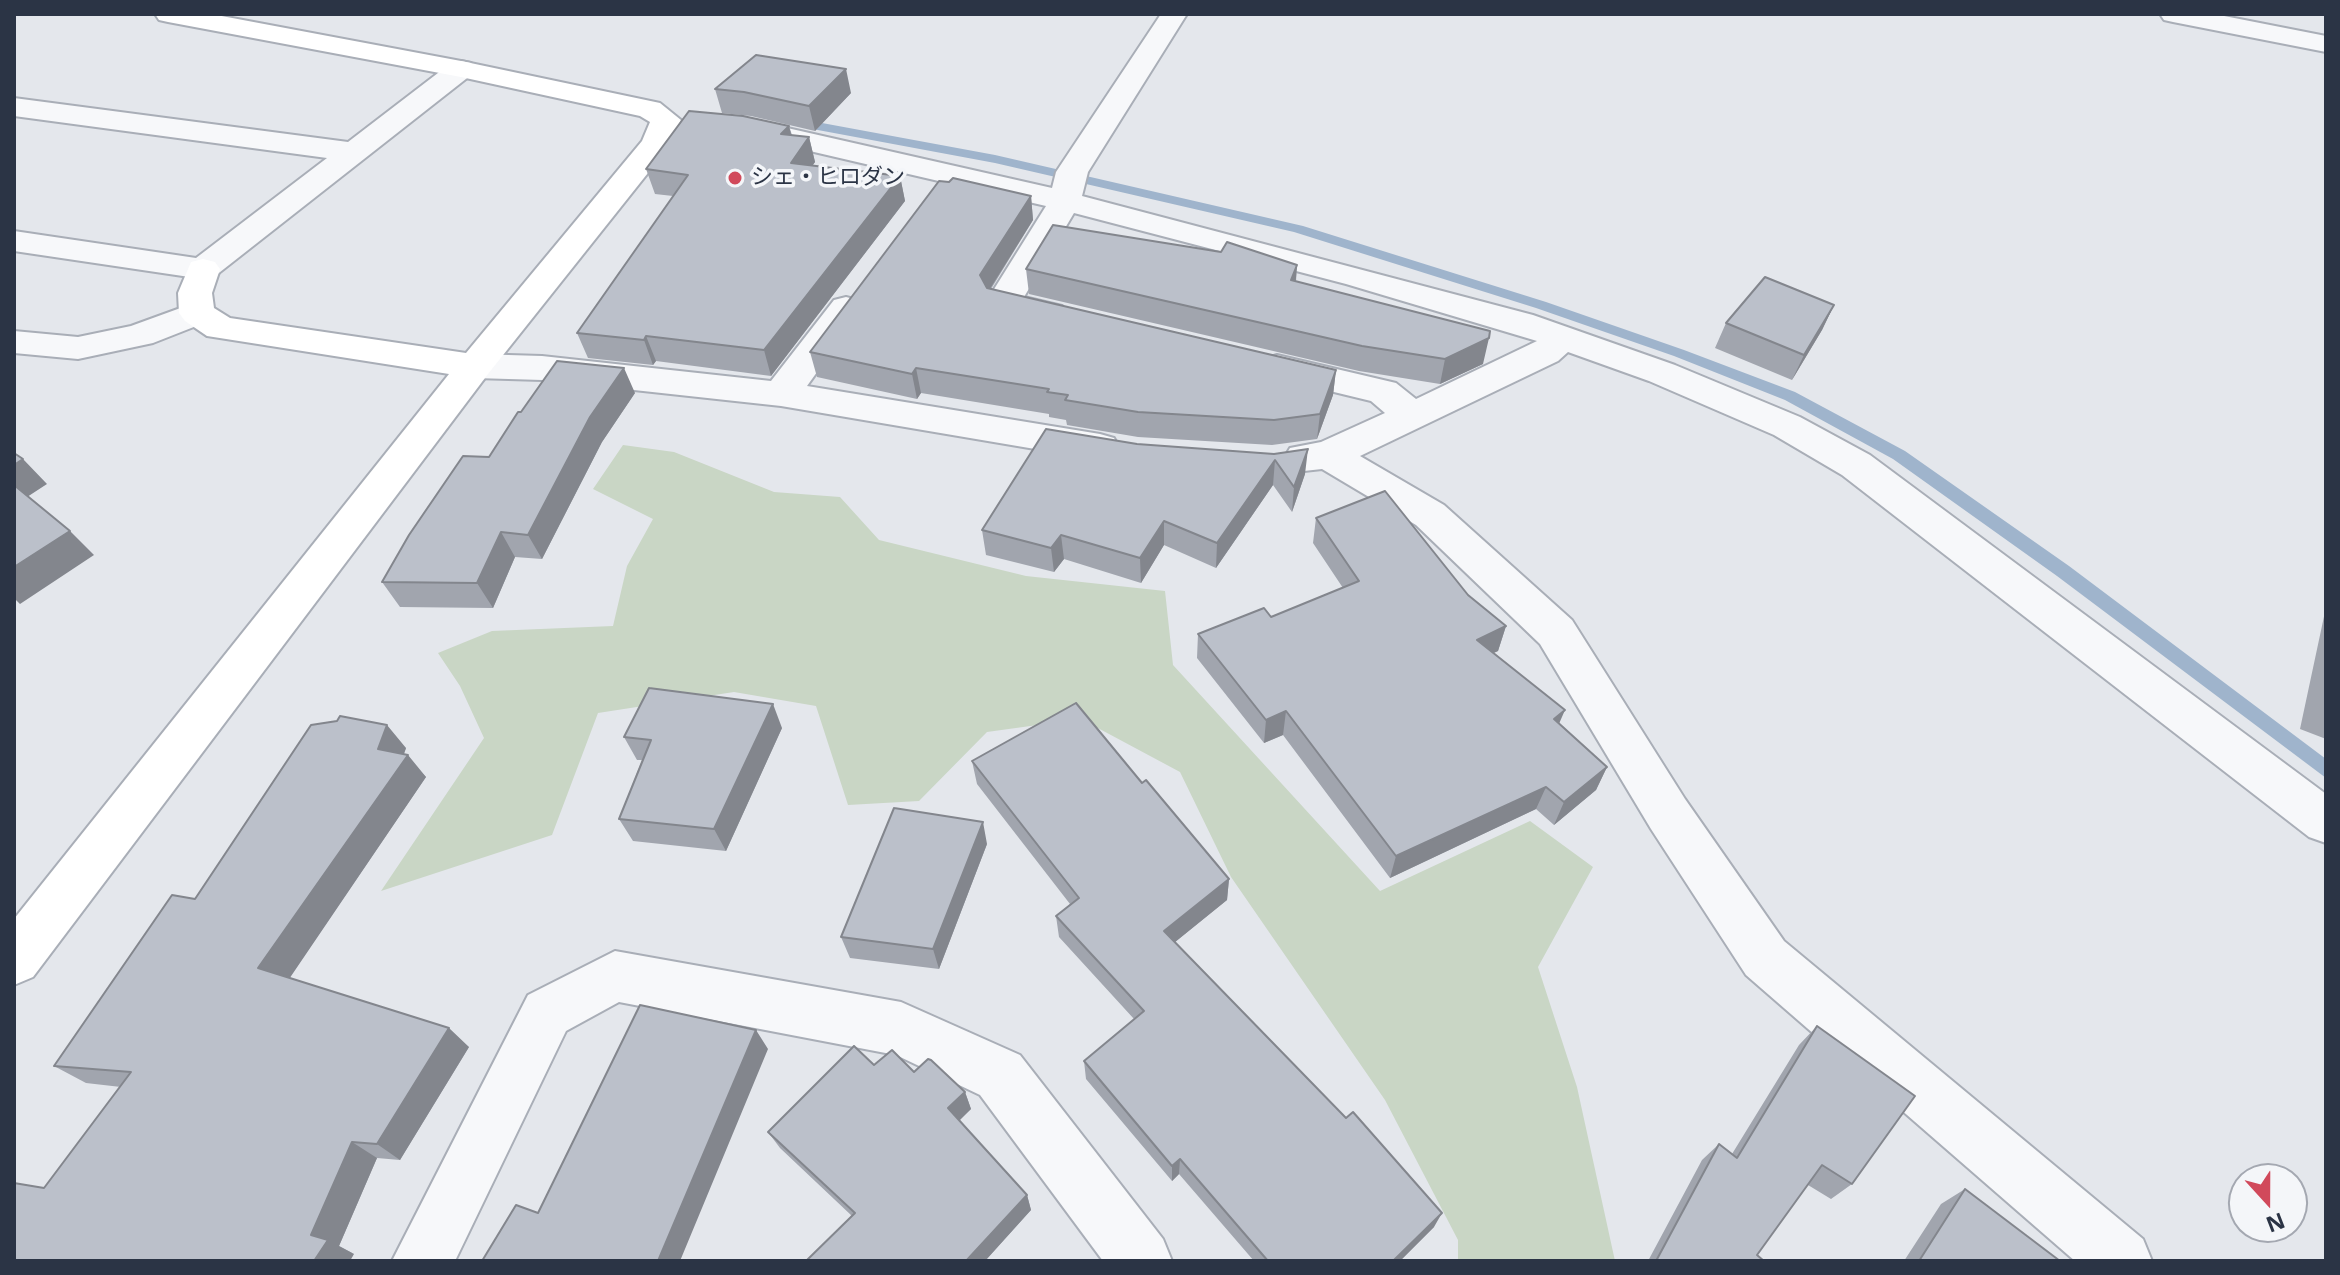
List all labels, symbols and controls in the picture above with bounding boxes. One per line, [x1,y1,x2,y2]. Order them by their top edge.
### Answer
place label: シェ・ヒロダン [751,165,905,191]
marker: シェ・ヒロダン [726,169,744,187]
north arrow [2228,1163,2308,1243]
text: N [2262,1206,2290,1241]

